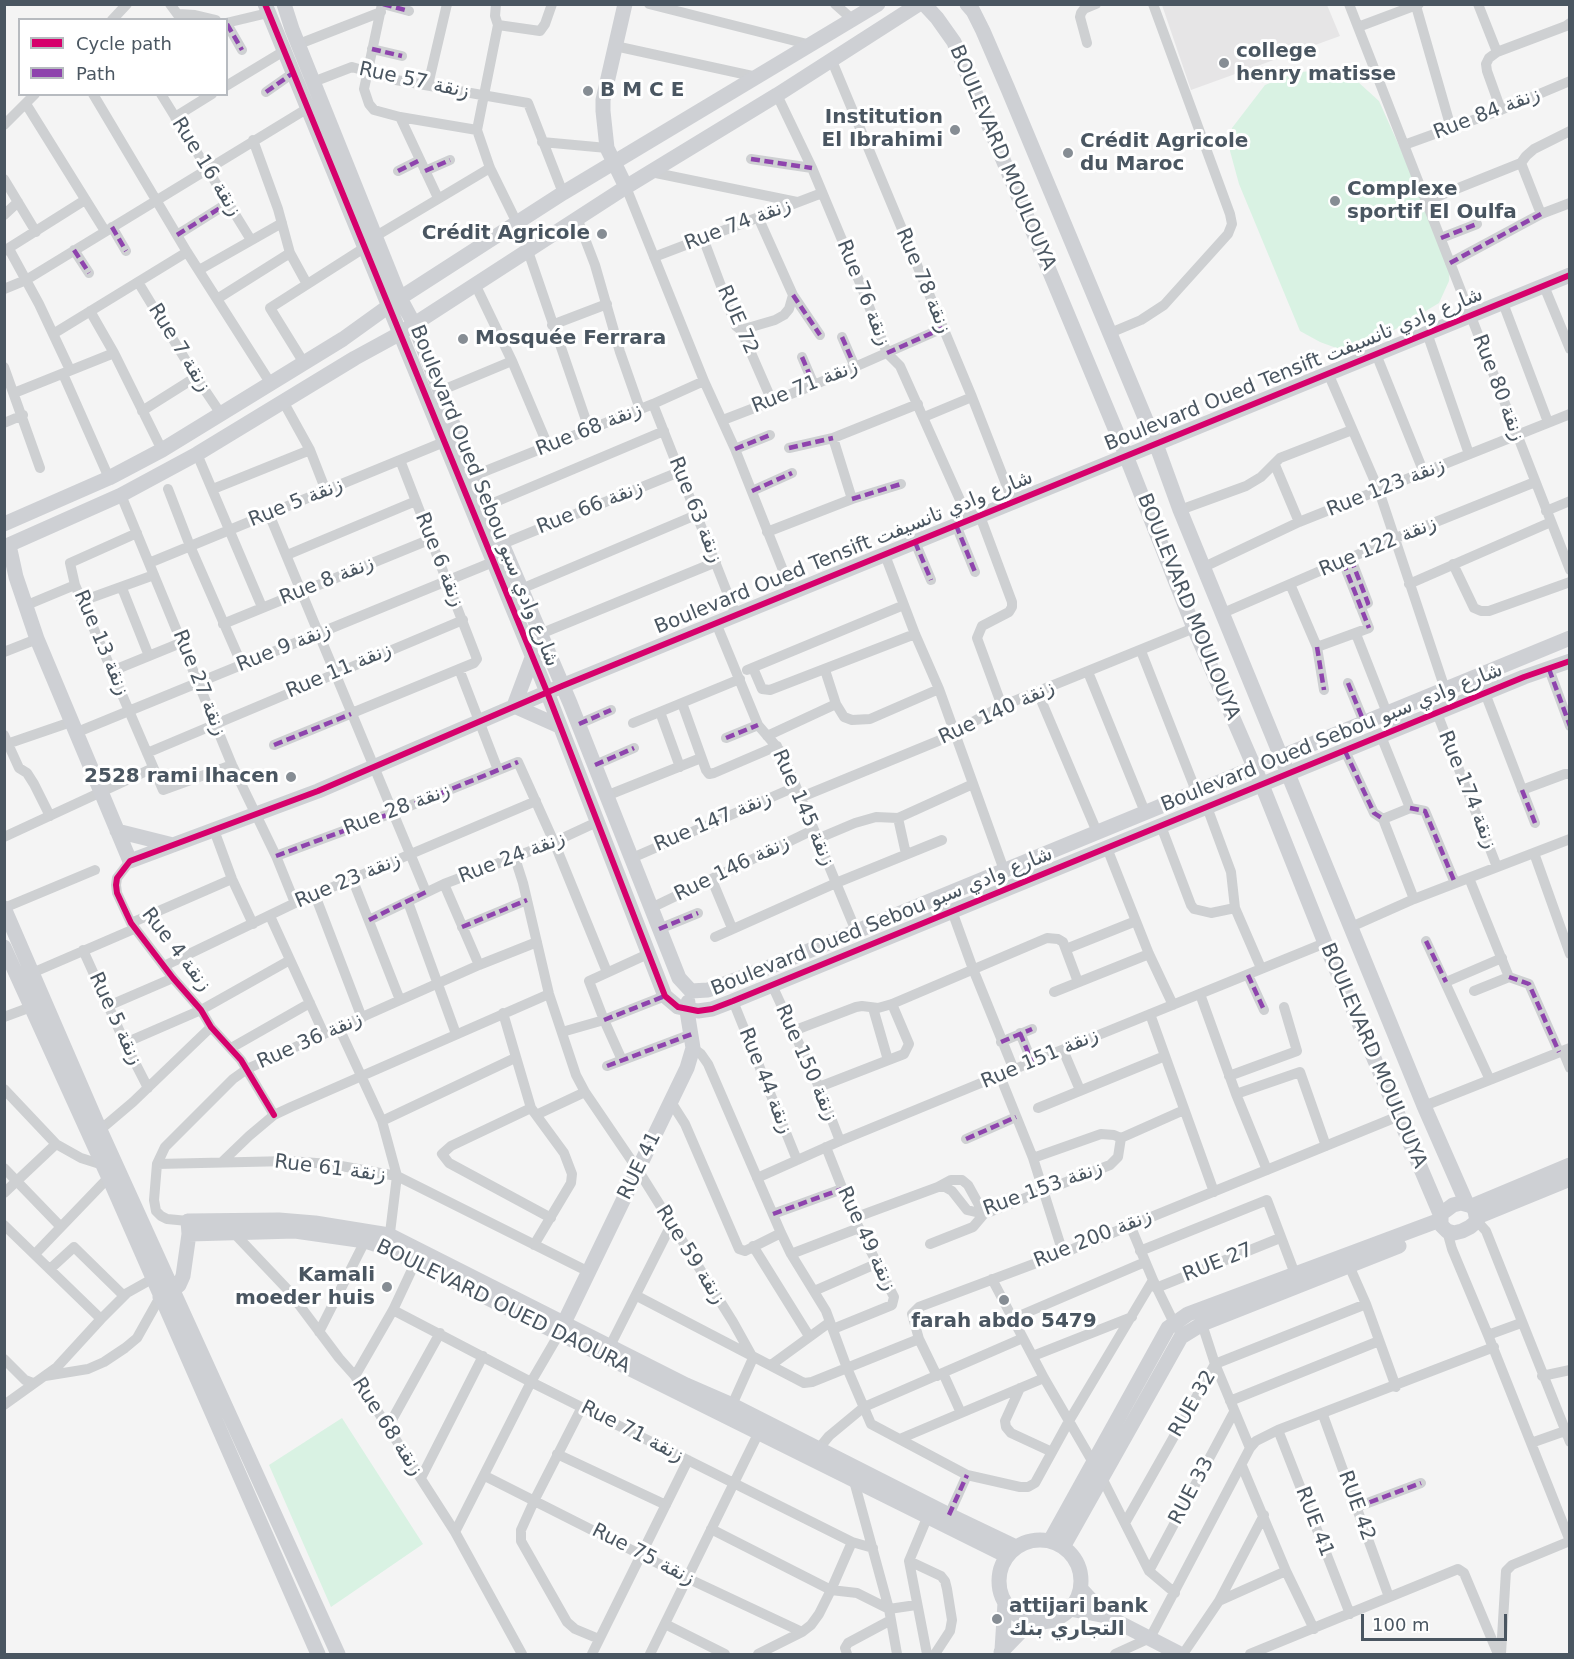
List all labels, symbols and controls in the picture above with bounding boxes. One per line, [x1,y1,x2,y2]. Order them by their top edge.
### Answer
legend [18,18,228,96]
text: Cycle path [76,33,172,54]
place label: college henry matisse [1236,40,1396,87]
street label: BOULEVARD MOULOUYA [944,42,1060,274]
marker: college henry matisse [1217,56,1231,70]
street label: Rue 57 زنقة [357,58,471,104]
text: Path [76,63,116,84]
place label: B M C E [600,79,684,103]
street label: Rue 84 زنقة [1430,83,1544,145]
marker: B M C E [581,84,595,98]
place label: Institution El Ibrahimi [822,106,943,153]
street label: Rue 16 زنقة [166,113,246,221]
marker: Institution El Ibrahimi [948,123,962,137]
place label: Crédit Agricole du Maroc [1080,130,1248,177]
marker: Crédit Agricole du Maroc [1061,146,1075,160]
place label: Complexe sportif El Oulfa [1347,178,1517,225]
street label: Rue 74 زنقة [681,194,795,256]
marker: Complexe sportif El Oulfa [1328,194,1342,208]
place label: Crédit Agricole [422,222,590,246]
street label: Rue 78 زنقة [890,225,956,337]
marker: Crédit Agricole [595,227,609,241]
street label: Rue 76 زنقة [831,236,895,350]
street label: RUE 72 [711,282,763,358]
street label: Boulevard Oued Tensift شارع وادي تانسيفت [1101,283,1487,457]
street label: Rue 7 زنقة [142,299,216,397]
street label: Boulevard Oued Sebou شارع وادي سبو [404,322,564,670]
place label: Mosquée Ferrara [475,327,666,351]
street label: Rue 80 زنقة [1467,331,1529,445]
marker: Mosquée Ferrara [456,332,470,346]
street label: Rue 71 زنقة [748,355,862,419]
street label: Rue 68 زنقة [532,398,646,462]
street label: Rue 63 زنقة [663,453,727,567]
street label: Rue 123 زنقة [1324,453,1448,523]
street label: Boulevard Oued Tensift شارع وادي تانسيفت [651,466,1037,640]
street label: Rue 5 زنقة [245,473,347,533]
street label: Rue 66 زنقة [533,476,647,540]
street label: BOULEVARD MOULOUYA [1132,490,1244,724]
street label: Rue 6 زنقة [409,509,469,611]
street label: Rue 122 زنقة [1316,512,1440,582]
street label: Rue 8 زنقة [276,551,378,611]
street label: Rue 13 زنقة [68,587,134,699]
street label: Rue 9 زنقة [233,618,335,678]
street label: Rue 27 زنقة [167,626,231,740]
street label: Rue 11 زنقة [283,638,395,704]
street label: Boulevard Oued Sebou شارع وادي سبو [1158,658,1506,818]
street label: Rue 140 زنقة [935,676,1059,750]
street label: Rue 174 زنقة [1432,728,1502,852]
street label: Rue 145 زنقة [767,746,839,870]
place label: 2528 rami lhacen [84,765,279,789]
marker: 2528 rami lhacen [284,770,298,784]
street label: Rue 28 زنقة [340,779,454,841]
street label: Rue 147 زنقة [651,787,775,857]
street label: Rue 24 زنقة [455,827,569,889]
street label: Rue 146 زنقة [671,831,793,907]
street label: Boulevard Oued Sebou شارع وادي سبو [708,842,1056,1002]
street label: Rue 23 زنقة [292,848,404,914]
street label: Rue 4 زنقة [136,903,216,997]
street label: BOULEVARD MOULOUYA [1315,940,1431,1172]
street label: Rue 5 زنقة [83,969,147,1069]
street label: Rue 150 زنقة [770,1001,842,1125]
street label: Rue 36 زنقة [254,1007,366,1075]
street label: Rue 44 زنقة [733,1024,797,1138]
street label: Rue 151 زنقة [978,1024,1102,1094]
street label: RUE 41 [613,1128,667,1204]
street label: Rue 61 زنقة [273,1150,387,1188]
street label: Rue 153 زنقة [980,1156,1106,1222]
street label: Rue 49 زنقة [831,1183,901,1295]
street label: Rue 59 زنقة [650,1201,730,1309]
street label: Rue 200 زنقة [1031,1204,1155,1274]
street label: BOULEVARD OUED DAOURA [372,1235,634,1379]
street label: RUE 27 [1180,1238,1256,1288]
place label: Kamali moeder huis [235,1264,375,1311]
marker: Kamali moeder huis [380,1280,394,1294]
marker: farah abdo 5479 [997,1293,1011,1307]
place label: farah abdo 5479 [911,1310,1097,1334]
street label: RUE 32 [1164,1366,1222,1442]
street label: Rue 68 زنقة [346,1373,428,1481]
street label: Rue 71 زنقة [577,1396,687,1468]
street label: RUE 33 [1164,1453,1220,1529]
street label: RUE 42 [1332,1468,1380,1544]
street label: RUE 41 [1290,1484,1338,1560]
street label: Rue 75 زنقة [588,1519,698,1591]
place label: attijari bank التجاري بنك [1009,1595,1148,1642]
scale bar [1364,1602,1510,1640]
marker: attijari bank التجاري بنك [990,1612,1004,1626]
text: 100 m [1372,1614,1430,1635]

